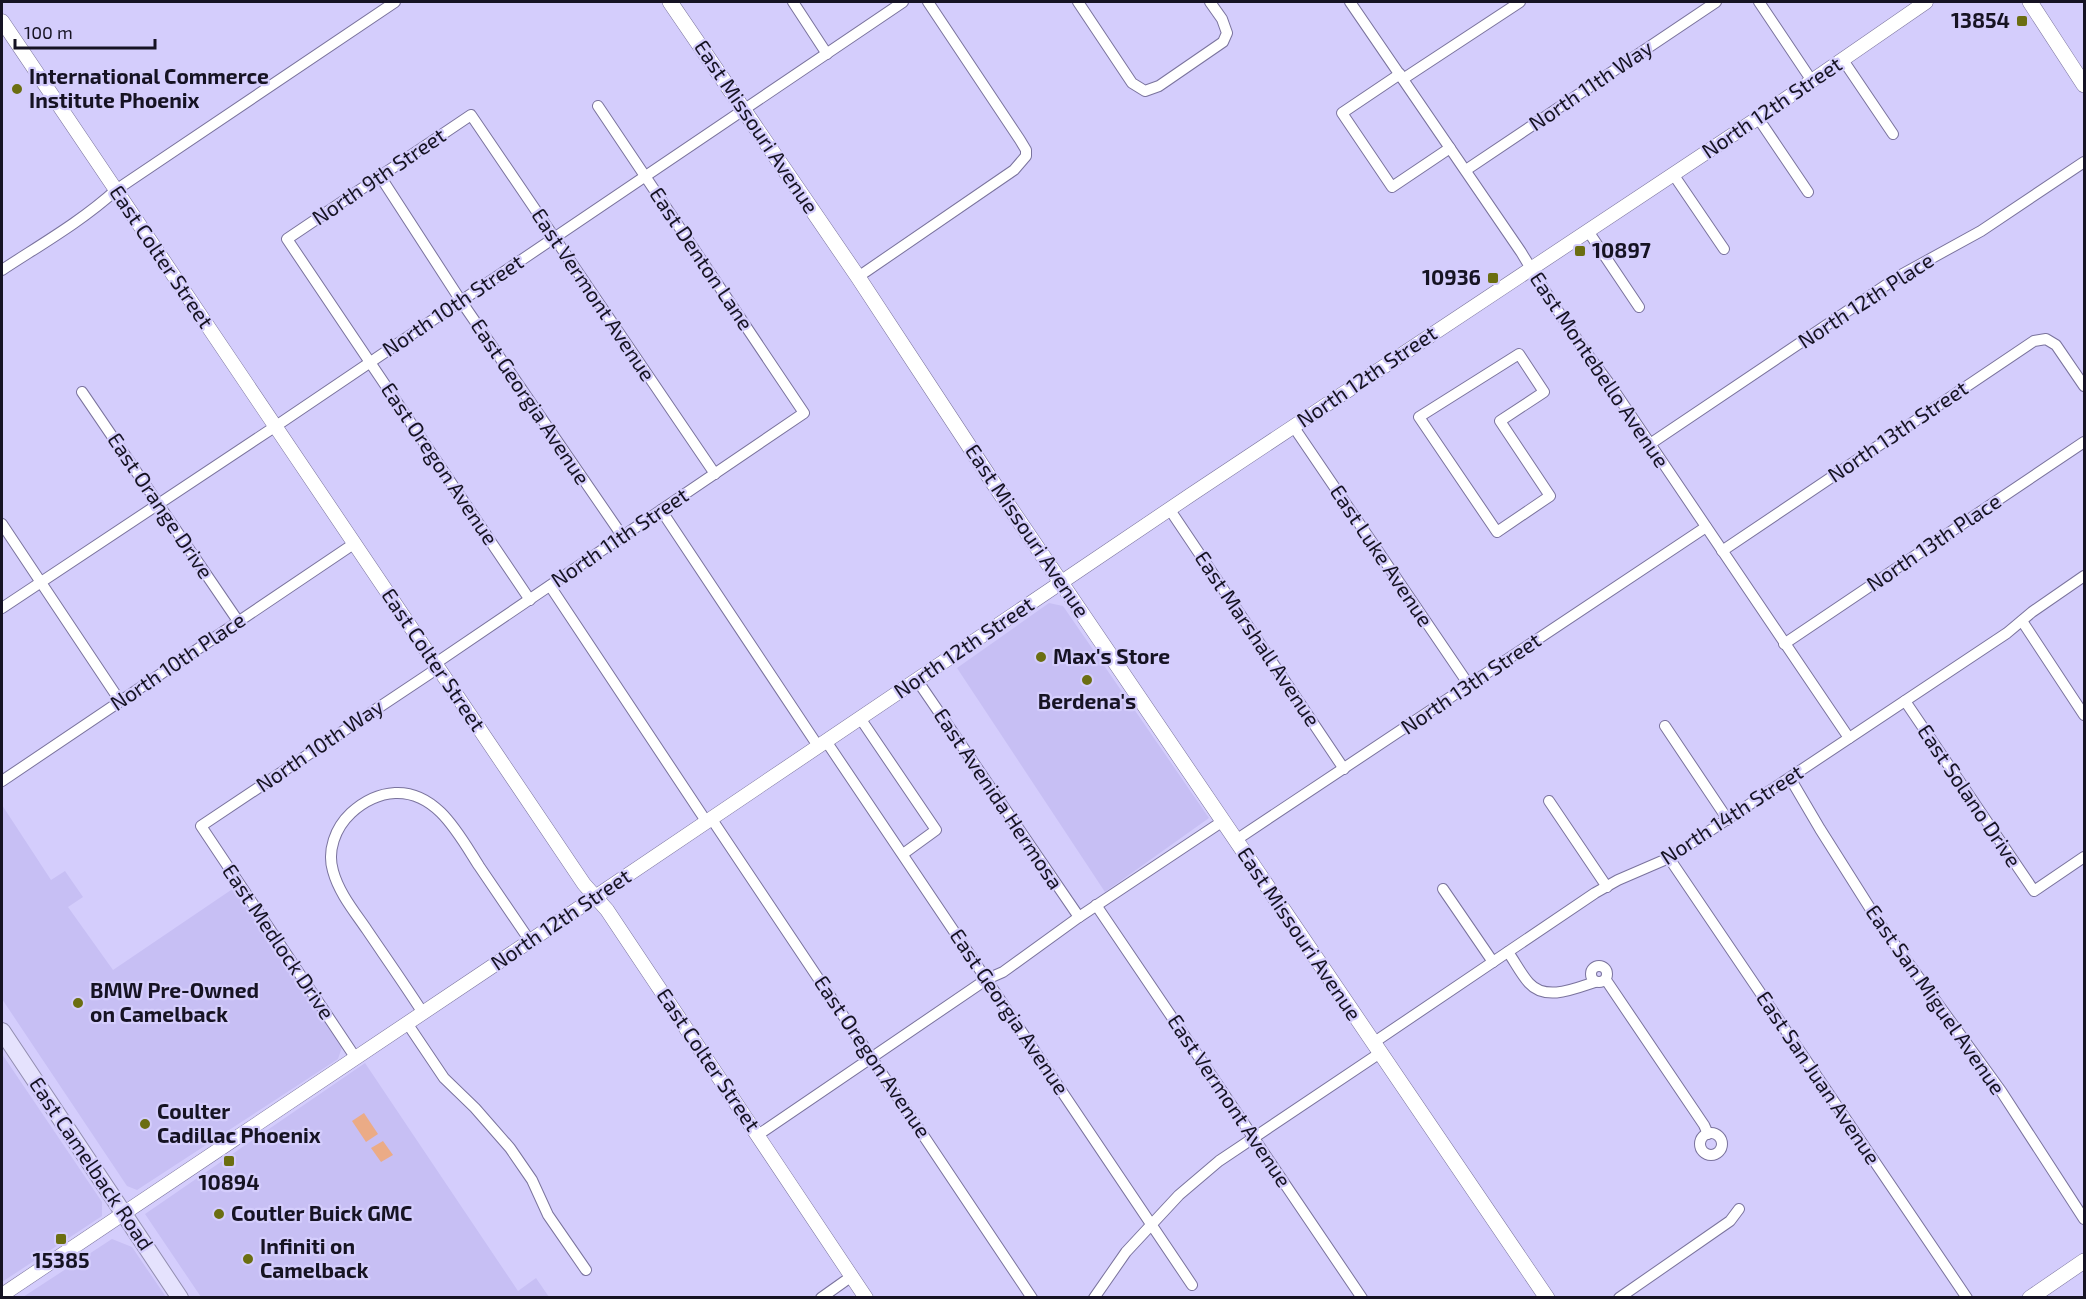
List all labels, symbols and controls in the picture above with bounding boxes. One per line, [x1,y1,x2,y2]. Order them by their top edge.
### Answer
place label: 13854 [1951,7,2010,32]
scale bar [15,12,154,50]
marker: 13854 [2015,14,2029,28]
text: 100 m [24,21,73,43]
street label: North 11th Way [1524,34,1657,135]
street label: East Missouri Avenue [690,35,825,218]
street label: North 12th Street [1696,51,1846,163]
place label: International Commerce Institute Phoenix [29,63,269,112]
marker: International Commerce Institute Phoenix [10,82,24,96]
street label: North 9th Street [307,122,450,230]
street label: East Colter Street [105,180,219,332]
street label: East Denton Lane [645,182,759,334]
street label: East Vermont Avenue [527,203,661,385]
place label: 10897 [1592,237,1651,262]
marker: 10897 [1573,244,1587,258]
street label: North 12th Place [1793,247,1938,353]
street label: North 10th Street [377,248,527,361]
place label: 10936 [1422,264,1481,289]
street label: East Montebello Avenue [1525,267,1675,472]
marker: 10936 [1486,271,1500,285]
street label: East Georgia Avenue [467,314,596,489]
street label: North 12th Street [1291,320,1441,432]
street label: North 13th Street [1822,375,1972,487]
street label: East Oregon Avenue [377,377,504,549]
street label: East Orange Drive [103,428,219,583]
street label: East Missouri Avenue [961,439,1096,622]
street label: East Luke Avenue [1326,480,1439,631]
street label: North 11th Street [546,482,692,592]
street label: North 13th Place [1861,488,2005,596]
street label: East Marshall Avenue [1190,546,1326,731]
street label: East Colter Street [377,583,491,735]
street label: North 12th Street [888,591,1038,703]
street label: North 10th Place [105,606,249,715]
street label: North 13th Street [1395,627,1545,739]
place label: Max's Store [1053,643,1170,668]
marker: Max's Store [1034,650,1048,664]
marker: Berdena's [1080,673,1094,687]
place label: Berdena's [1038,688,1136,713]
street label: North 10th Way [251,693,387,796]
street label: East Avenida Hermosa [929,703,1069,893]
street label: East Solano Drive [1913,719,2027,871]
street label: North 14th Street [1655,758,1807,869]
street label: East Missouri Avenue [1233,842,1368,1025]
street label: East Medlock Drive [218,859,340,1024]
street label: North 12th Street [485,863,635,975]
street label: East San Miguel Avenue [1861,900,2011,1099]
street label: East Georgia Avenue [946,924,1075,1099]
street label: East Oregon Avenue [810,970,937,1142]
place label: BMW Pre-Owned on Camelback [90,977,259,1026]
street label: East Colter Street [652,983,766,1135]
street label: East San Juan Avenue [1752,986,1887,1169]
marker: BMW Pre-Owned on Camelback [71,996,85,1010]
street label: East Vermont Avenue [1163,1009,1297,1191]
street label: East Camelback Road [25,1072,159,1254]
place label: Coulter Cadillac Phoenix [157,1098,321,1147]
marker: Coulter Cadillac Phoenix [138,1117,152,1131]
marker: 10894 [222,1154,236,1168]
place label: 10894 [198,1169,260,1194]
place label: Coutler Buick GMC [231,1200,412,1225]
marker: Coutler Buick GMC [212,1207,226,1221]
marker: 15385 [54,1232,68,1246]
place label: Infiniti on Camelback [260,1233,369,1282]
place label: 15385 [32,1247,90,1272]
marker: Infiniti on Camelback [241,1252,255,1266]

